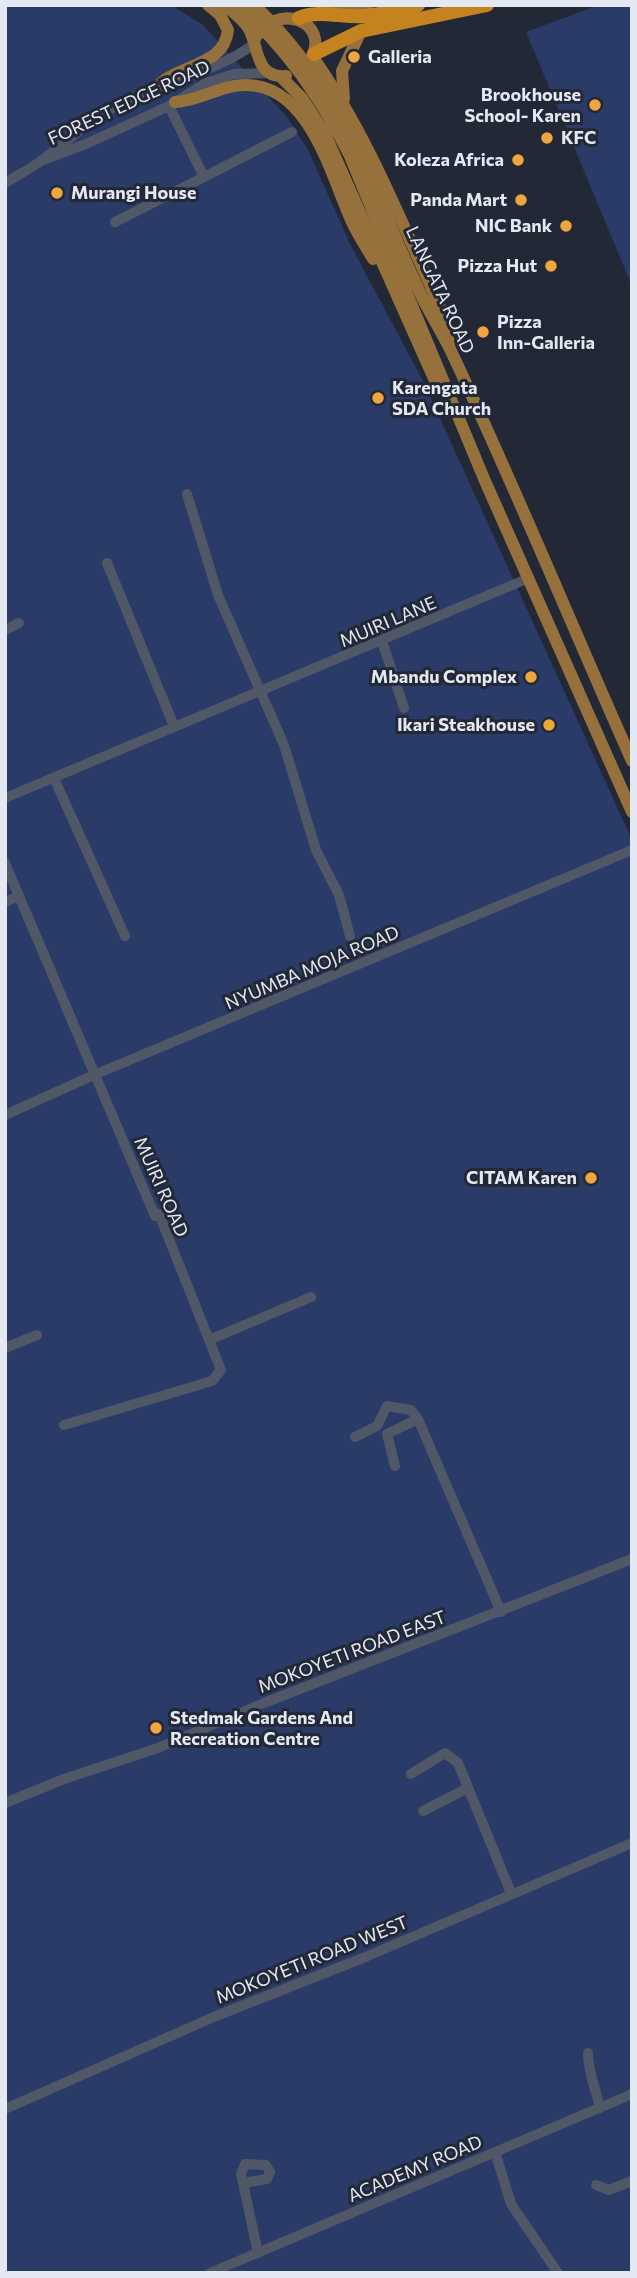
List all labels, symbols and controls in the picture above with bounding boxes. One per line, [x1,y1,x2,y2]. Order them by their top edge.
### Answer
place label: Galleria [368,46,432,68]
marker: Galleria [346,49,362,65]
street label: FOREST EDGE ROAD [45,56,213,150]
place label: Brookhouse School- Karen [464,84,581,126]
marker: Brookhouse School- Karen [587,97,603,113]
place label: KFC [561,127,596,149]
marker: KFC [539,130,555,146]
place label: Koleza Africa [394,149,504,171]
marker: Koleza Africa [510,152,526,168]
place label: Murangi House [71,182,196,204]
marker: Murangi House [49,185,65,201]
place label: Panda Mart [410,189,507,211]
marker: Panda Mart [513,192,529,208]
place label: NIC Bank [475,215,552,237]
marker: NIC Bank [558,218,574,234]
street label: LANGATA ROAD [401,223,479,357]
place label: Pizza Hut [457,255,537,277]
marker: Pizza Hut [543,258,559,274]
place label: Pizza Inn-Galleria [497,311,595,354]
marker: Pizza Inn-Galleria [475,324,491,340]
place label: Karengata SDA Church [392,377,491,420]
marker: Karengata SDA Church [370,390,386,406]
street label: MUIRI LANE [336,592,440,652]
place label: Mbandu Complex [371,666,517,688]
marker: Mbandu Complex [523,669,539,685]
place label: Ikari Steakhouse [397,714,535,736]
marker: Ikari Steakhouse [541,717,557,733]
street label: NYUMBA MOJA ROAD [222,921,402,1015]
street label: MUIRI ROAD [129,1134,193,1240]
place label: CITAM Karen [466,1167,577,1189]
marker: CITAM Karen [583,1170,599,1186]
street label: MOKOYETI ROAD EAST [255,1606,449,1698]
place label: Stedmak Gardens And Recreation Centre [170,1707,353,1750]
marker: Stedmak Gardens And Recreation Centre [148,1720,164,1736]
street label: MOKOYETI ROAD WEST [213,1911,411,2009]
street label: ACADEMY ROAD [345,2131,485,2207]

